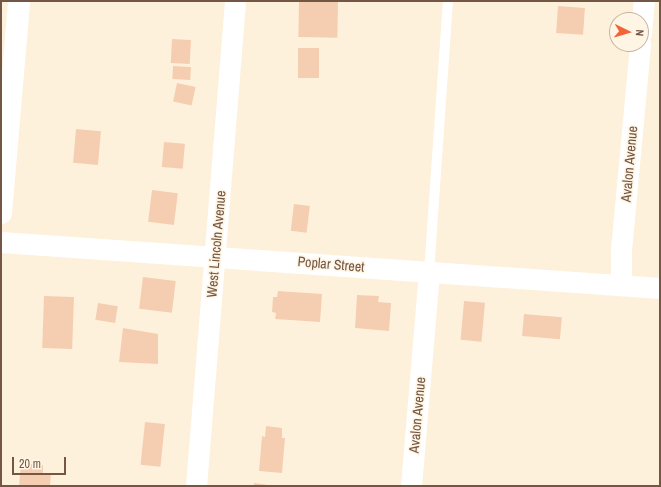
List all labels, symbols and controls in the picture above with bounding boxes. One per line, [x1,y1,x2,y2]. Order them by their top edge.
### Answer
north arrow [609,12,649,52]
text: N [633,29,647,37]
street label: Avalon Avenue [617,125,641,203]
street label: West Lincoln Avenue [203,189,229,299]
street label: Poplar Street [297,253,365,275]
street label: Avalon Avenue [405,376,429,454]
scale bar [14,449,68,475]
text: 20 m [19,456,41,472]

